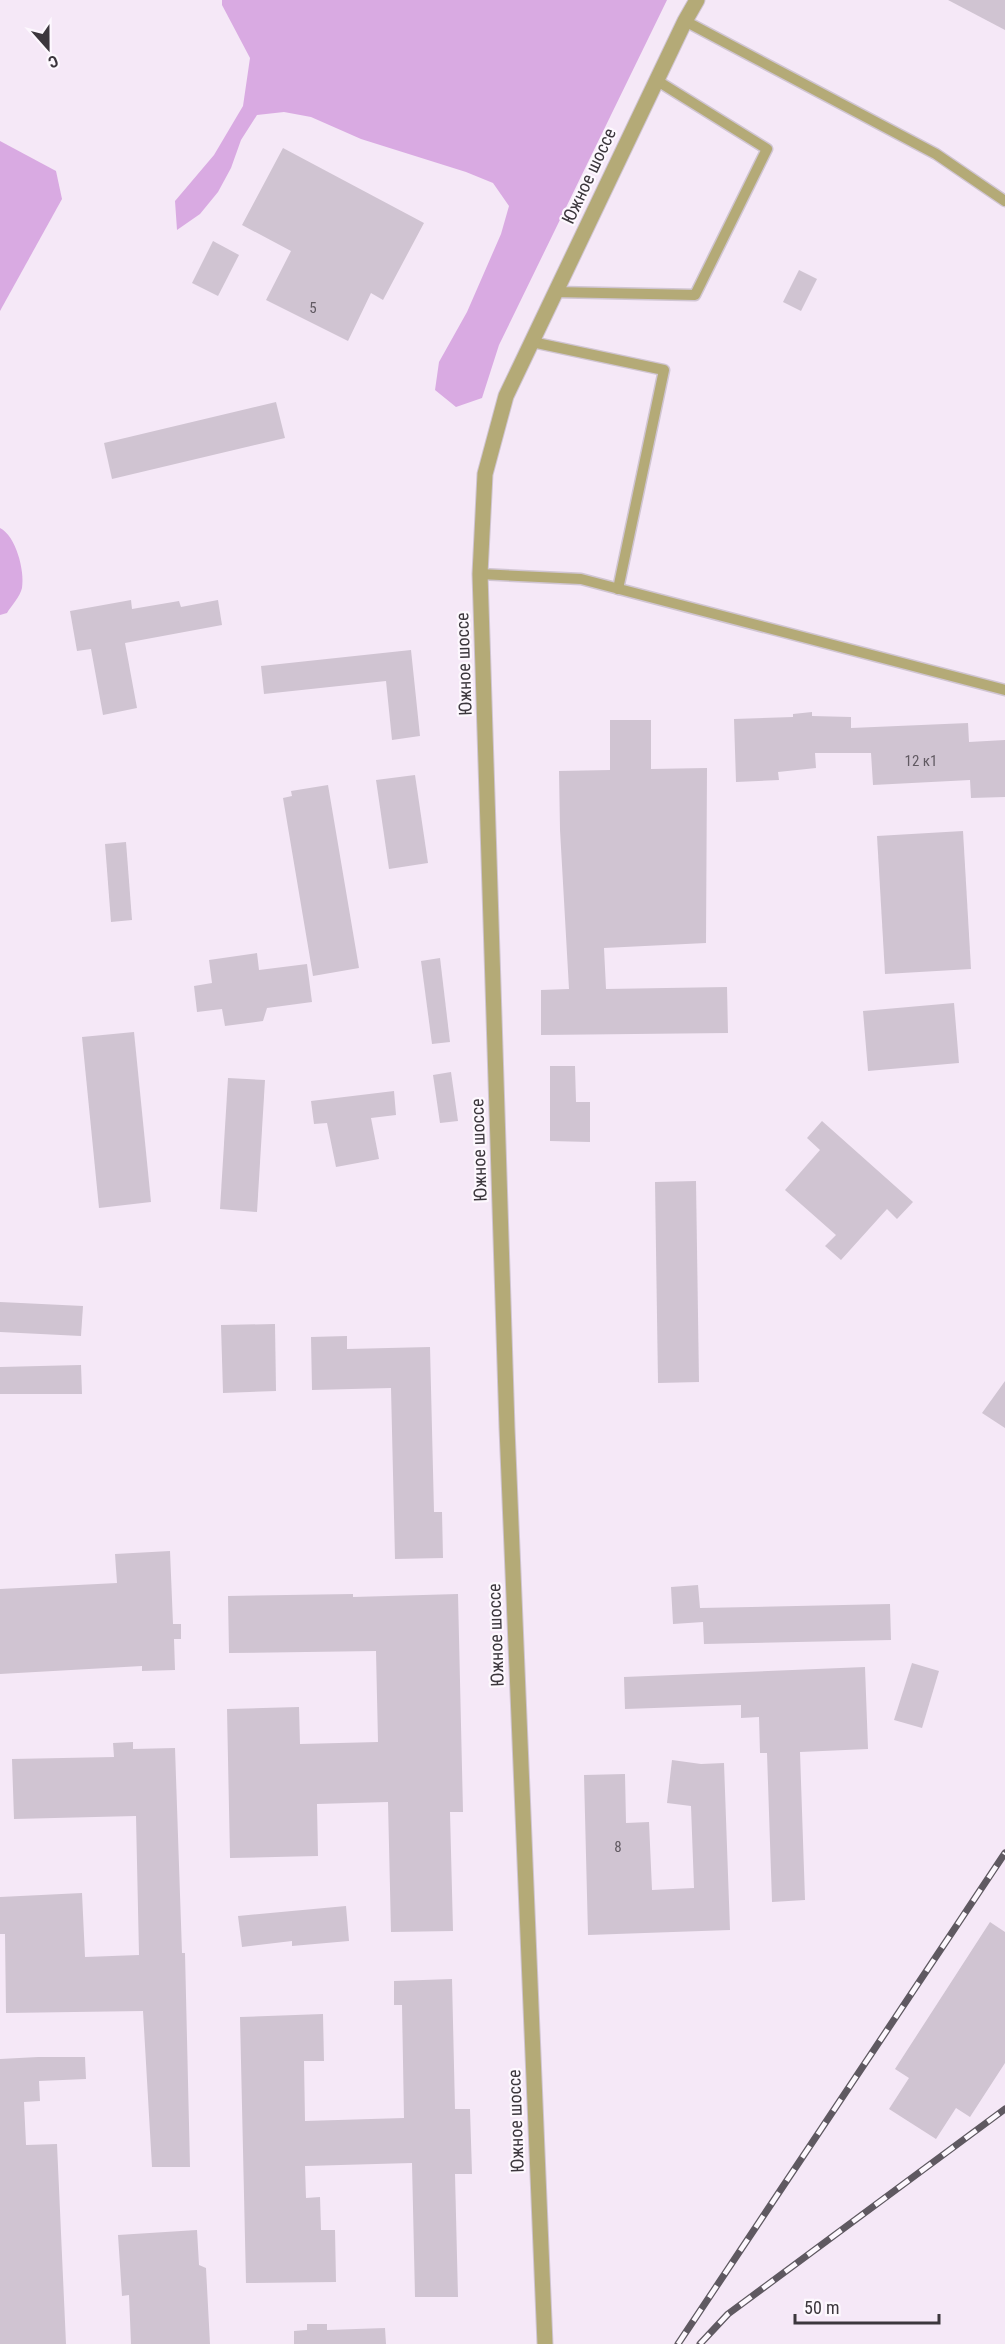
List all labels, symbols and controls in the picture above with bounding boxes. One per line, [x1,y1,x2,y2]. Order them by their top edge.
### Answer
north arrow [18,18,78,78]
text: С [46,51,61,72]
street label: Южное шоссе [557,125,620,227]
house number: 5 [309,299,317,317]
street label: Южное шоссе [451,612,476,716]
house number: 12 к1 [905,752,937,770]
street label: Южное шоссе [466,1098,491,1202]
street label: Южное шоссе [483,1583,508,1687]
house number: 8 [614,1838,622,1856]
street label: Южное шоссе [503,2069,528,2173]
scale bar [795,2287,939,2325]
text: 50 m [804,2297,839,2318]

